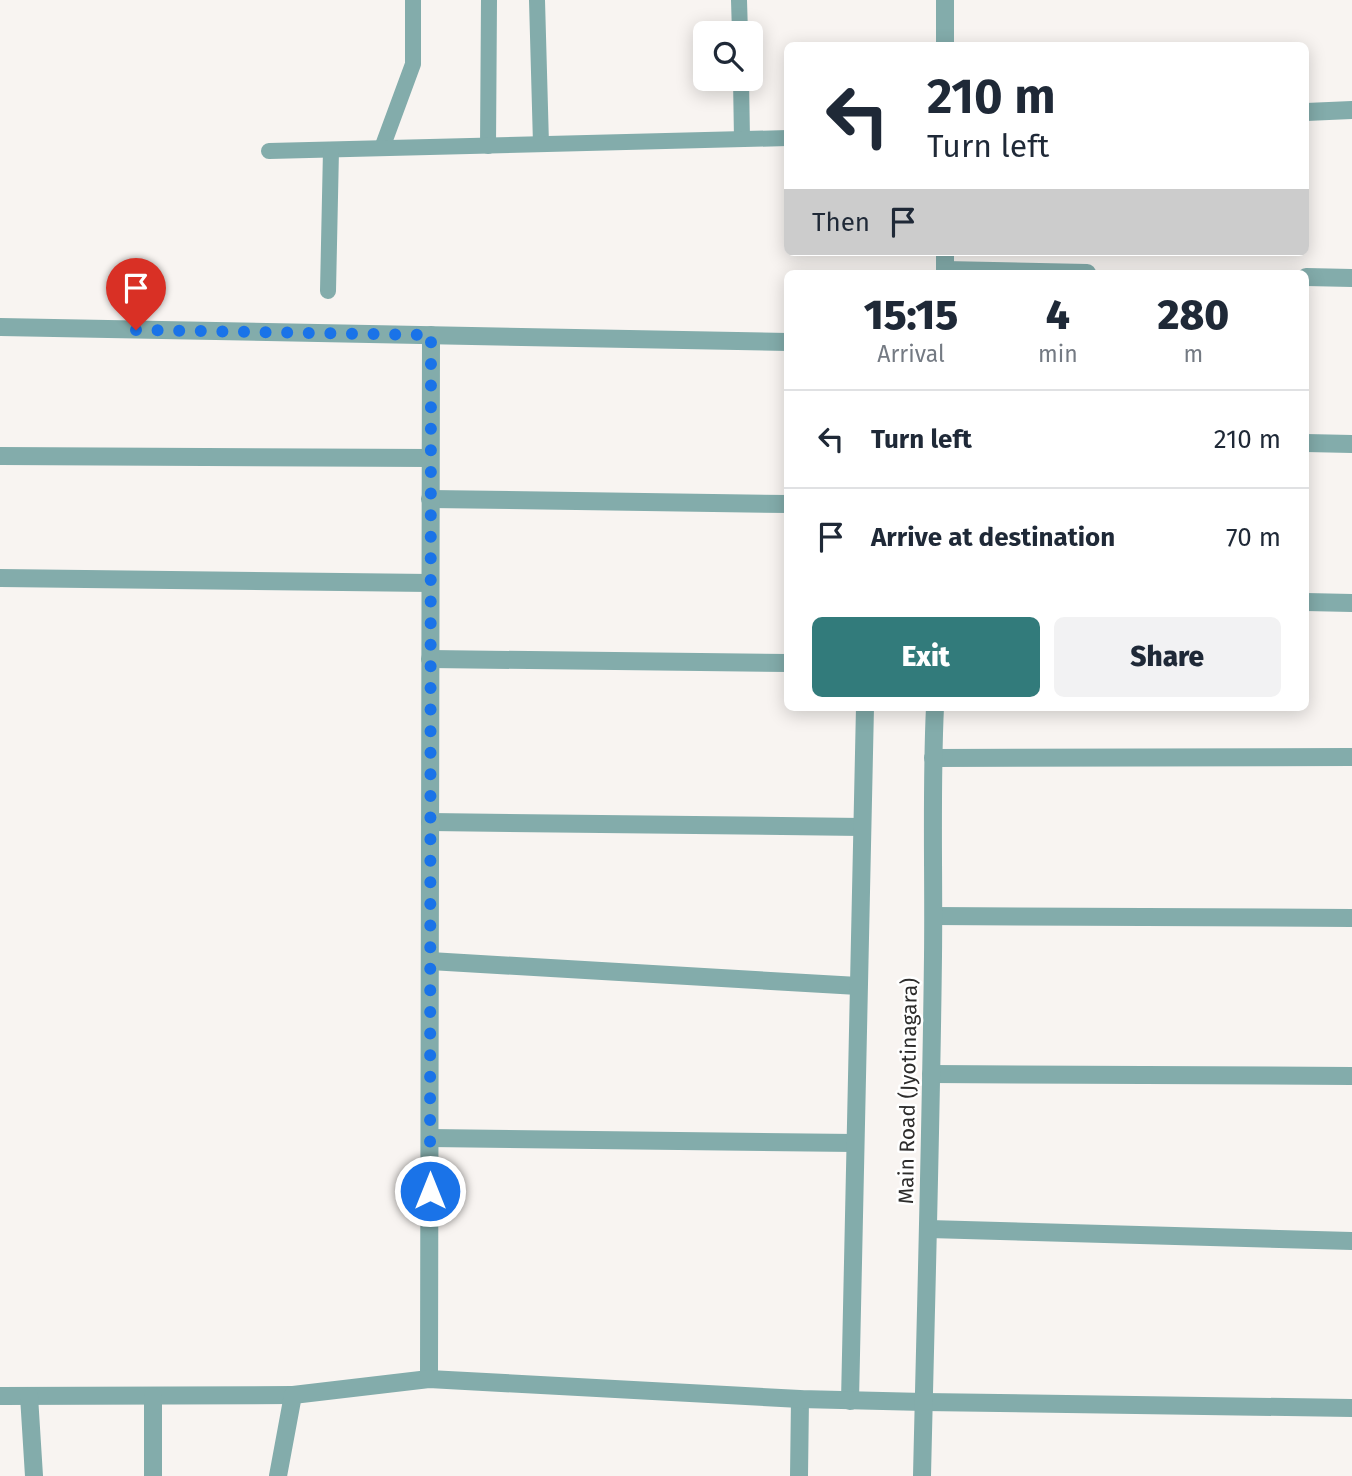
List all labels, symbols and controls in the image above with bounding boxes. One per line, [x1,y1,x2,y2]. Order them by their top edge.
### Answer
map controls [693,21,763,91]
button: search [693,21,763,91]
text: 210 m [927,67,1056,126]
icon: left [812,70,903,161]
text: Turn left [927,127,1049,165]
icon: arrive [884,203,922,241]
text: Then [812,207,870,238]
pin [106,258,166,330]
icon: arrive [117,269,155,307]
text: 15:15 [864,290,958,340]
text: 4 [1046,290,1070,340]
text: 280 [1157,290,1229,340]
text: Arrival [877,340,945,368]
text: min [1038,340,1078,368]
text: m [1183,340,1203,368]
icon: left [812,420,850,458]
text: Turn left [871,424,972,455]
text: 210 m [1214,424,1281,455]
icon: arrive [812,518,850,556]
text: Arrive at destination [871,522,1115,553]
text: 70 m [1226,522,1281,553]
button: Exit [812,617,1040,697]
button: Share [1054,617,1281,697]
street label: Main Road (Jyotinagara) [893,978,923,1204]
position arrow [393,1154,467,1228]

